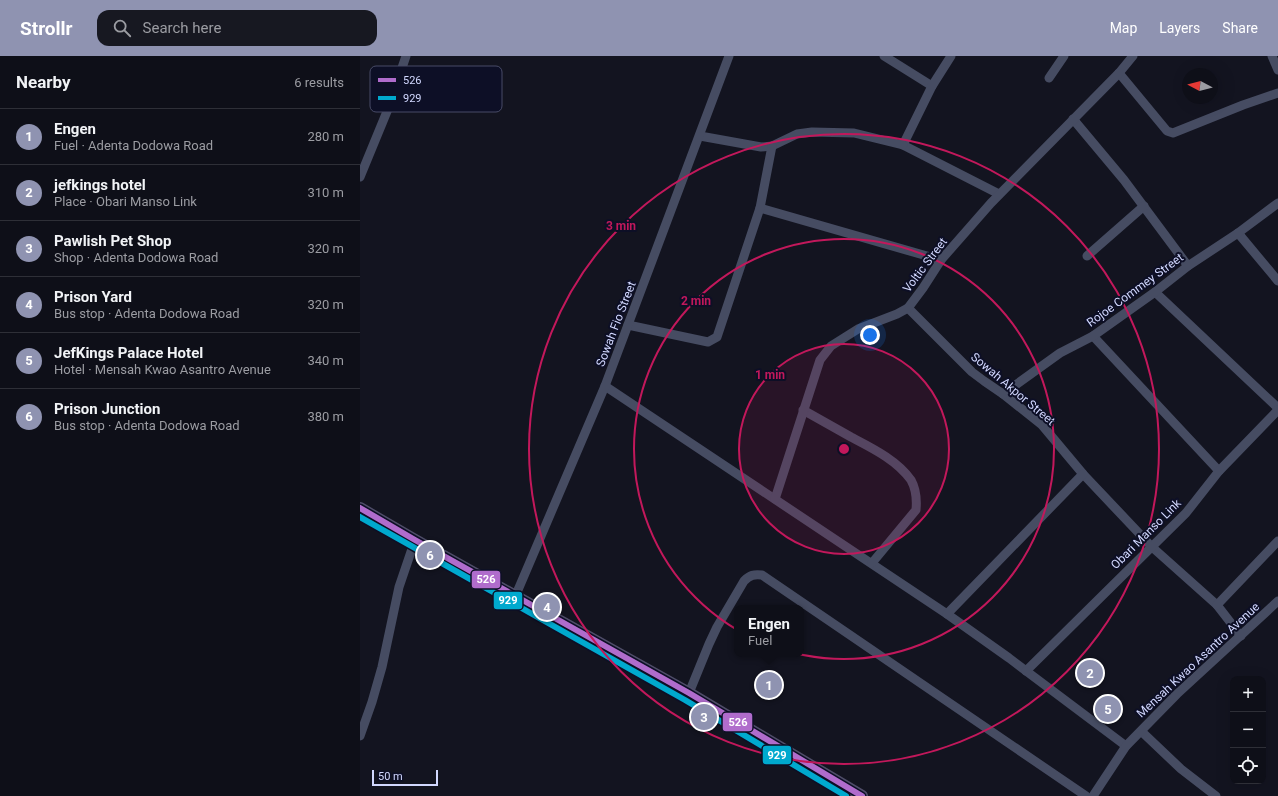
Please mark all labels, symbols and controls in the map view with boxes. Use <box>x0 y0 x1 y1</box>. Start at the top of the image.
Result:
search box <box>97 10 377 46</box>
text: Strollr <box>20 17 73 40</box>
icon: search <box>111 17 133 39</box>
text: Search here <box>143 19 221 37</box>
text: Map <box>1110 20 1137 36</box>
text: Layers <box>1159 20 1200 36</box>
text: Share <box>1222 20 1258 36</box>
legend <box>370 66 502 112</box>
north arrow <box>1182 68 1218 104</box>
text: Nearby <box>16 72 71 92</box>
text: 526 <box>403 74 422 87</box>
text: 6 results <box>294 75 344 90</box>
text: 929 <box>403 92 422 105</box>
text: Engen <box>54 120 96 138</box>
text: 1 <box>25 129 33 144</box>
text: 280 m <box>307 129 344 144</box>
text: Fuel · Adenta Dodowa Road <box>54 138 213 153</box>
text: jefkings hotel <box>54 176 146 194</box>
text: 2 <box>25 185 33 200</box>
text: 310 m <box>307 185 344 200</box>
text: Place · Obari Manso Link <box>54 194 197 209</box>
text: 3 min <box>606 219 636 233</box>
text: Pawlish Pet Shop <box>54 232 171 250</box>
street label: Voltic Street <box>900 235 950 295</box>
text: 3 <box>25 241 33 256</box>
text: 320 m <box>307 241 344 256</box>
text: Shop · Adenta Dodowa Road <box>54 250 218 265</box>
street label: Rojoe Commey Street <box>1084 250 1186 330</box>
street label: Sowah Fio Street <box>593 279 639 369</box>
text: Prison Yard <box>54 288 132 306</box>
text: 2 min <box>681 294 711 308</box>
text: 4 <box>25 297 33 312</box>
text: 320 m <box>307 297 344 312</box>
text: Bus stop · Adenta Dodowa Road <box>54 306 240 321</box>
your location <box>860 325 880 345</box>
text: JefKings Palace Hotel <box>54 344 203 362</box>
street label: Sowah Akpor Street <box>968 350 1058 428</box>
text: 5 <box>25 353 33 368</box>
text: 340 m <box>307 353 344 368</box>
text: Hotel · Mensah Kwao Asantro Avenue <box>54 362 271 377</box>
text: 1 min <box>755 368 785 382</box>
text: Prison Junction <box>54 400 160 418</box>
text: 6 <box>25 409 33 424</box>
text: 380 m <box>307 409 344 424</box>
text: Bus stop · Adenta Dodowa Road <box>54 418 240 433</box>
centre of rings <box>837 442 851 456</box>
street label: Obari Manso Link <box>1108 495 1185 572</box>
pin: 6 <box>417 540 443 570</box>
line badge: 526 <box>471 570 501 589</box>
text: 526 <box>477 573 495 586</box>
line badge: 929 <box>493 591 523 610</box>
pin: 4 <box>534 592 560 622</box>
text: 929 <box>499 594 517 607</box>
street label: Mensah Kwao Asantro Avenue <box>1134 599 1262 721</box>
popup <box>734 605 804 657</box>
text: Engen <box>748 615 790 633</box>
text: Fuel <box>748 633 772 648</box>
pin: 2 <box>1077 658 1103 688</box>
pin: 1 <box>756 670 782 700</box>
map controls <box>1230 676 1266 784</box>
button: + <box>1230 676 1266 712</box>
pin: 5 <box>1095 694 1121 724</box>
pin: 3 <box>691 702 717 732</box>
line badge: 526 <box>722 712 753 732</box>
button: − <box>1230 712 1266 748</box>
text: 526 <box>729 716 747 729</box>
line badge: 929 <box>762 745 792 765</box>
button: locate <box>1230 748 1266 784</box>
text: 929 <box>768 749 786 762</box>
scale bar <box>372 768 438 787</box>
text: 50 m <box>378 770 403 783</box>

